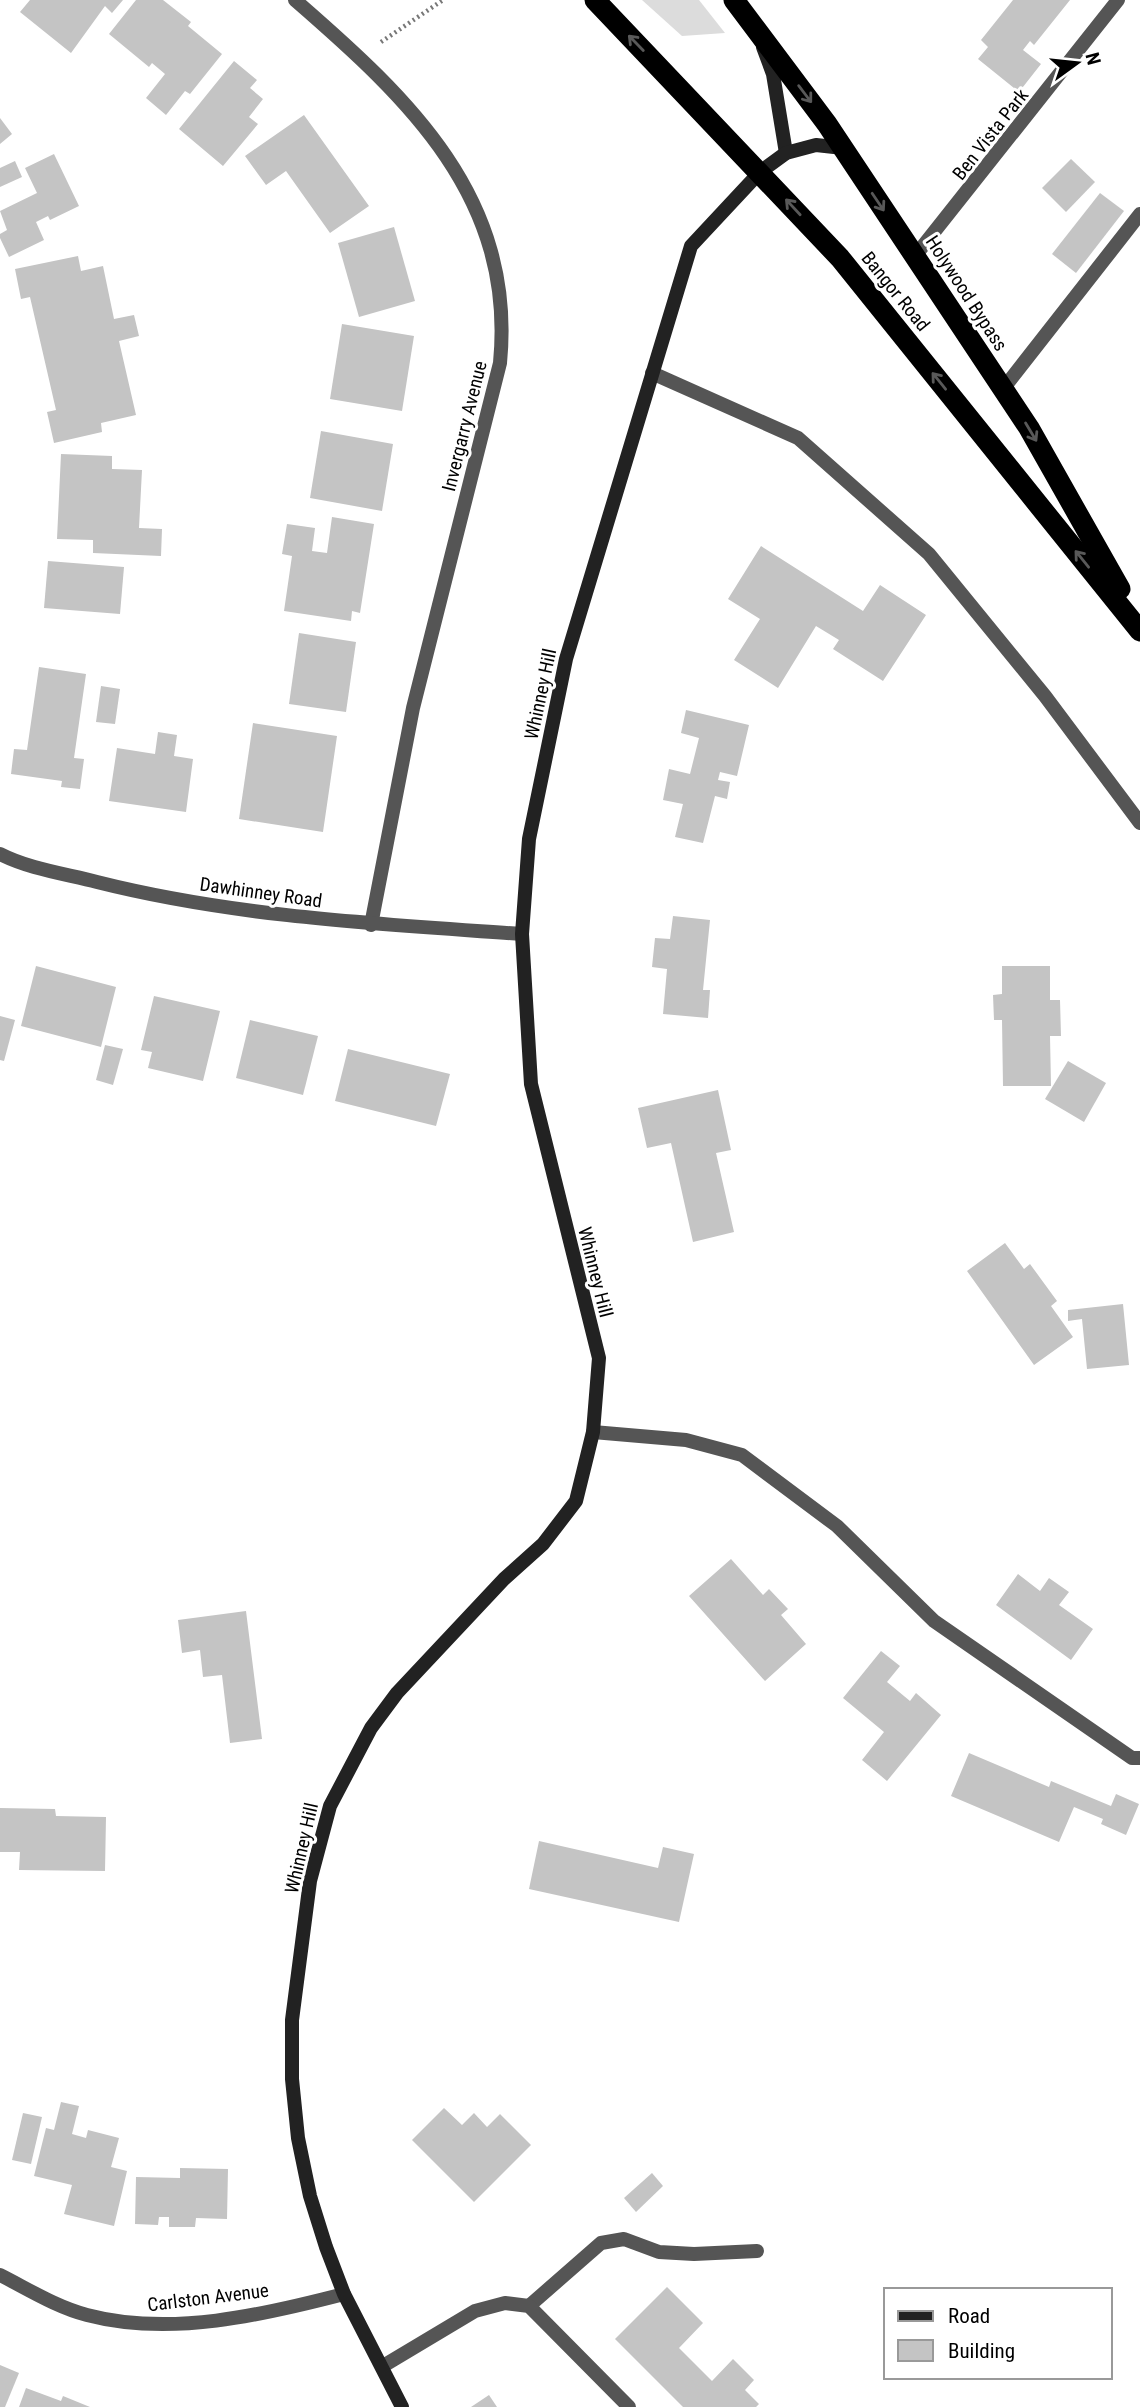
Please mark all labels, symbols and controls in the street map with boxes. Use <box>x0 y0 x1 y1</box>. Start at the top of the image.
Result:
north arrow <box>1042 28 1112 98</box>
one-way arrow <box>627 35 644 52</box>
text: N <box>1080 50 1106 67</box>
one-way arrow <box>797 84 812 103</box>
street label: Ben Vista Park <box>948 84 1033 185</box>
one-way arrow <box>872 191 886 211</box>
one-way arrow <box>785 198 801 216</box>
street label: Holywood Bypass <box>921 231 1012 355</box>
street label: Bangor Road <box>857 247 935 336</box>
street label: Invergarry Avenue <box>437 358 492 494</box>
one-way arrow <box>932 373 947 391</box>
one-way arrow <box>1024 422 1038 442</box>
one-way arrow <box>1074 550 1090 568</box>
street label: Whinney Hill <box>520 647 561 742</box>
street label: Dawhinney Road <box>198 873 324 912</box>
street label: Whinney Hill <box>573 1225 618 1320</box>
street label: Whinney Hill <box>280 1801 323 1896</box>
street label: Carlston Avenue <box>146 2279 270 2316</box>
legend <box>884 2288 1112 2379</box>
text: Road <box>948 2304 990 2328</box>
text: Building <box>948 2339 1015 2363</box>

